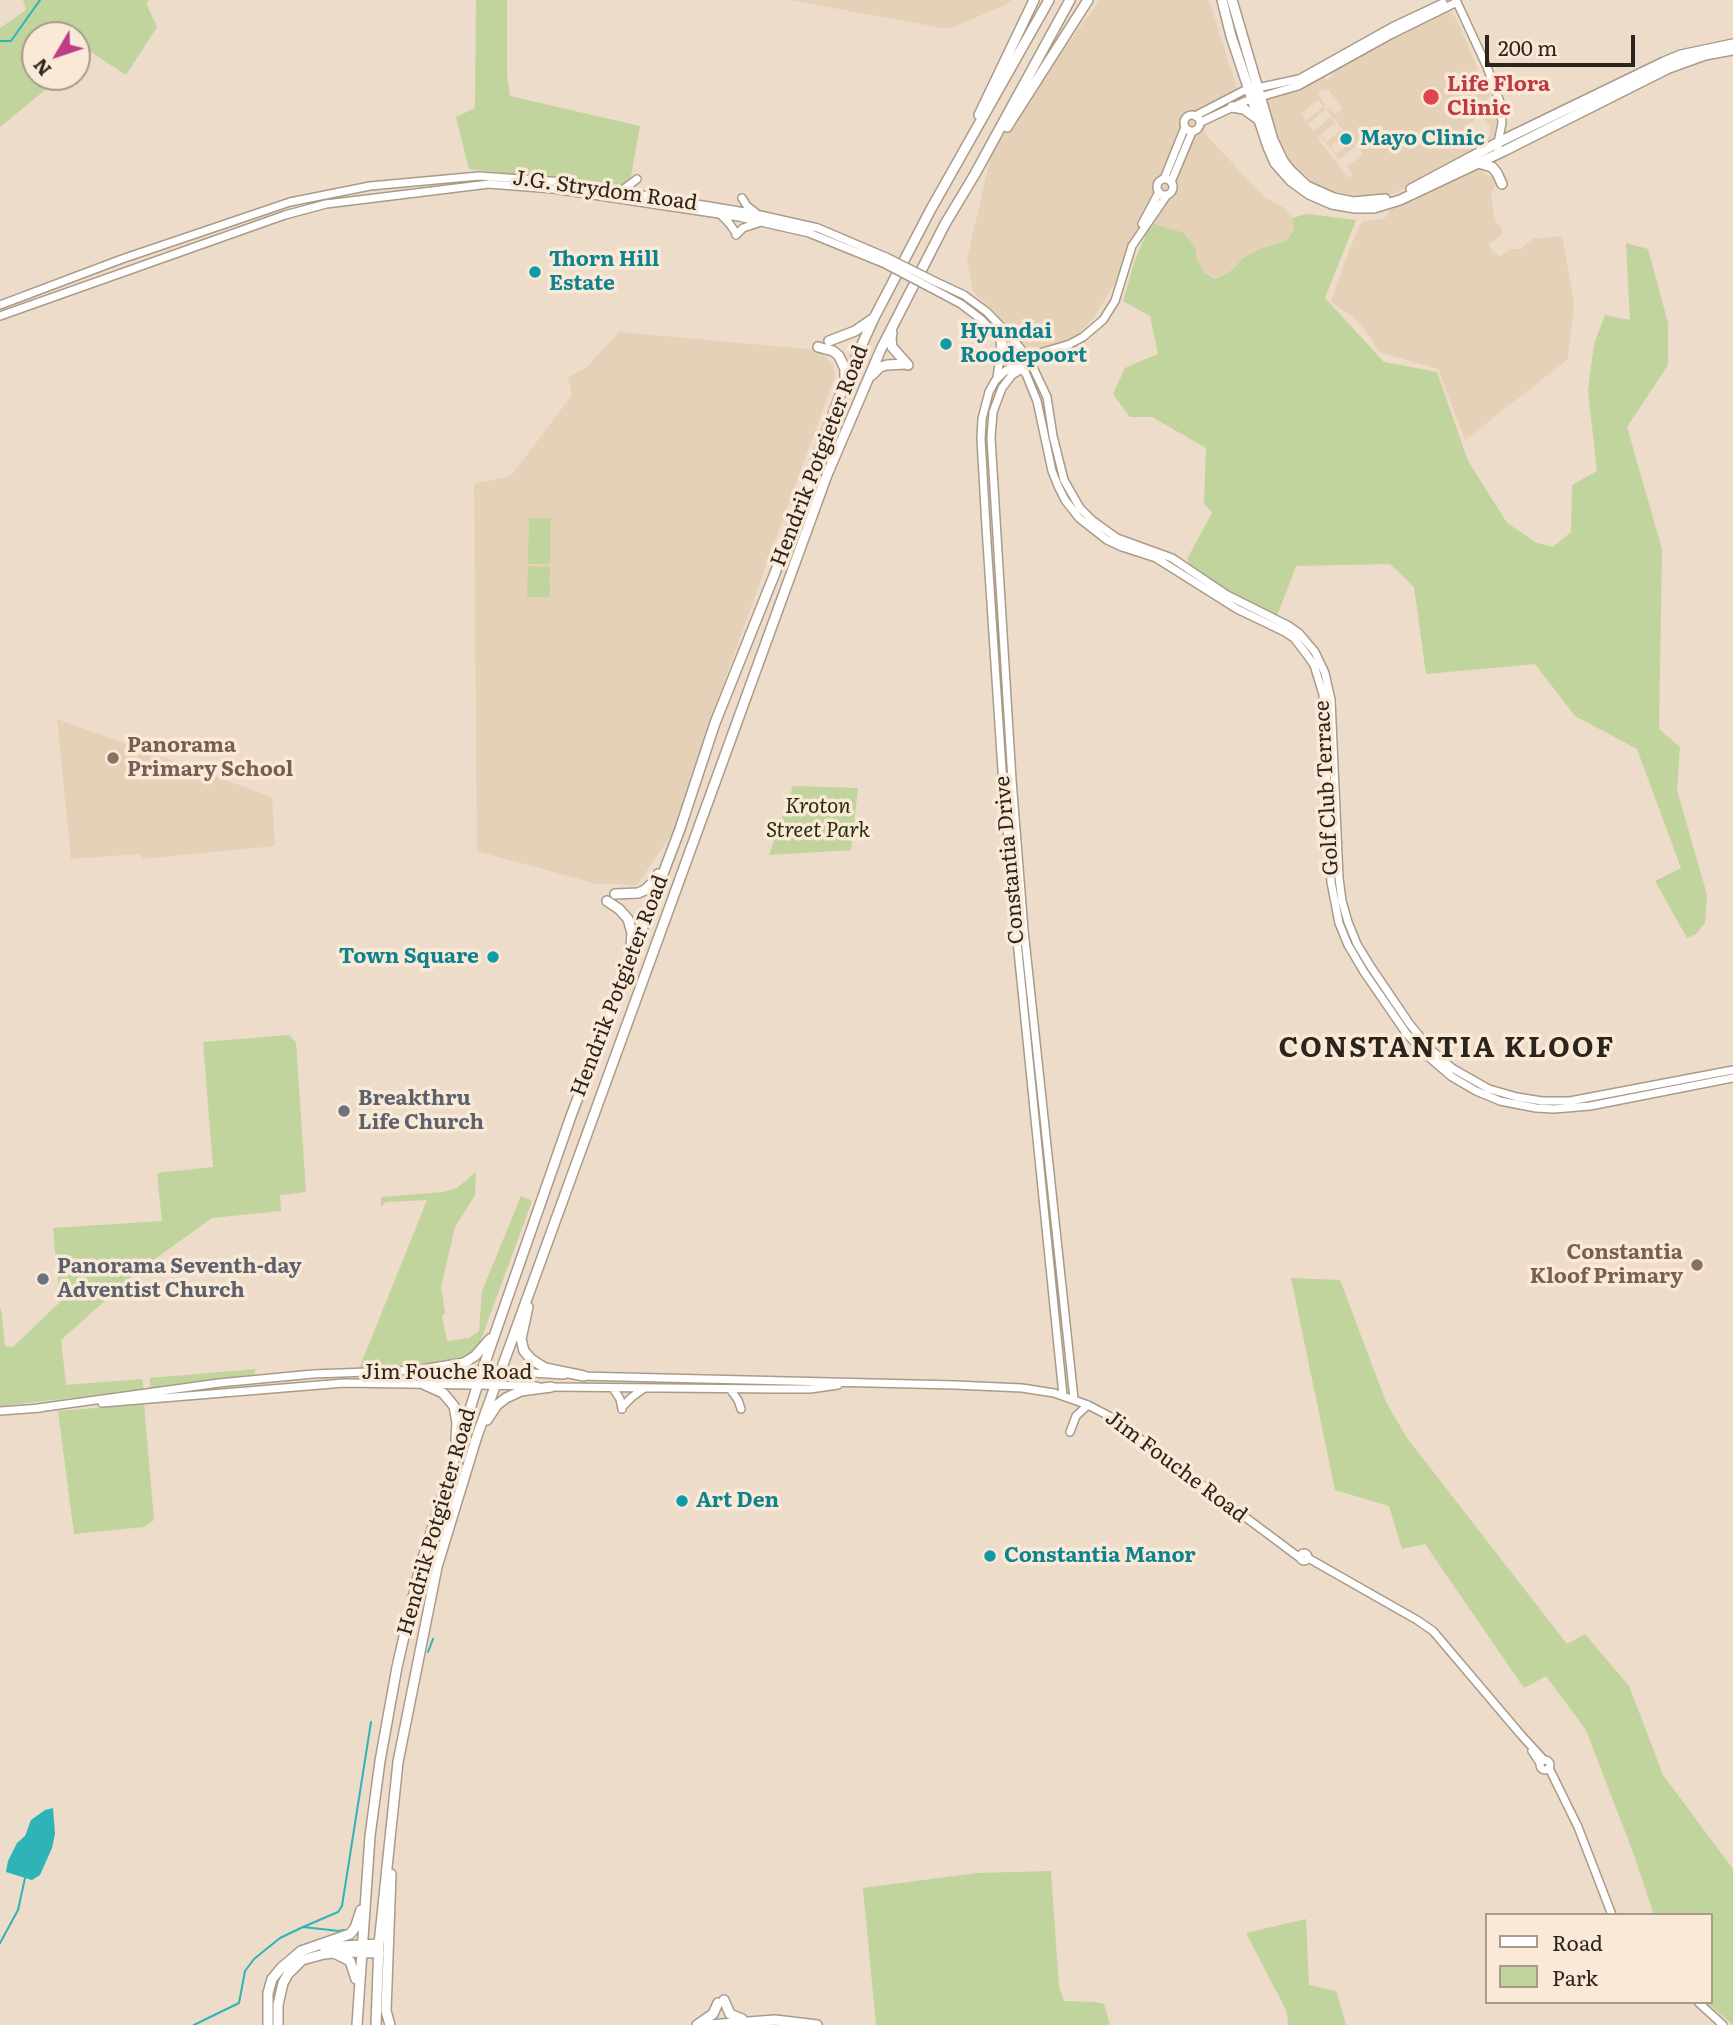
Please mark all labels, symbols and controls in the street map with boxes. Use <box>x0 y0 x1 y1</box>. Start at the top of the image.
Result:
north arrow <box>21 21 91 91</box>
scale bar <box>1488 21 1638 65</box>
text: 200 m <box>1498 31 1558 62</box>
text: N <box>25 53 57 83</box>
place label: Life Flora Clinic <box>1447 72 1550 122</box>
marker: Life Flora Clinic <box>1421 87 1441 107</box>
place label: Mayo Clinic <box>1360 126 1485 152</box>
marker: Mayo Clinic <box>1338 131 1354 147</box>
street label: J.G. Strydom Road <box>511 166 699 216</box>
place label: Thorn Hill Estate <box>549 247 659 297</box>
marker: Thorn Hill Estate <box>527 264 543 280</box>
place label: Hyundai Roodepoort <box>960 319 1087 369</box>
marker: Hyundai Roodepoort <box>938 336 954 352</box>
street label: Hendrik Potgieter Road <box>766 342 874 570</box>
street label: Golf Club Terrace <box>1310 700 1344 876</box>
place label: Panorama Primary School <box>127 733 293 783</box>
marker: Panorama Primary School <box>105 750 121 766</box>
street label: Constantia Drive <box>990 775 1030 945</box>
park label: Kroton Street Park <box>766 794 870 844</box>
street label: Hendrik Potgieter Road <box>566 872 674 1100</box>
place label: Town Square <box>339 944 479 970</box>
marker: Town Square <box>485 949 501 965</box>
district label: CONSTANTIA KLOOF <box>1281 1032 1613 1066</box>
place label: Breakthru Life Church <box>358 1086 484 1136</box>
marker: Breakthru Life Church <box>336 1103 352 1119</box>
place label: Constantia Kloof Primary <box>1530 1240 1683 1290</box>
place label: Panorama Seventh-day Adventist Church <box>57 1254 301 1304</box>
marker: Constantia Kloof Primary <box>1689 1257 1705 1273</box>
marker: Panorama Seventh-day Adventist Church <box>35 1271 51 1287</box>
street label: Jim Fouche Road <box>362 1360 532 1386</box>
street label: Hendrik Potgieter Road <box>392 1406 482 1638</box>
street label: Jim Fouche Road <box>1100 1406 1252 1528</box>
place label: Art Den <box>696 1488 779 1514</box>
marker: Art Den <box>674 1493 690 1509</box>
place label: Constantia Manor <box>1004 1543 1196 1569</box>
marker: Constantia Manor <box>982 1548 998 1564</box>
legend <box>1484 1913 1712 2004</box>
text: Road <box>1552 1926 1603 1957</box>
text: Park <box>1552 1961 1598 1992</box>

